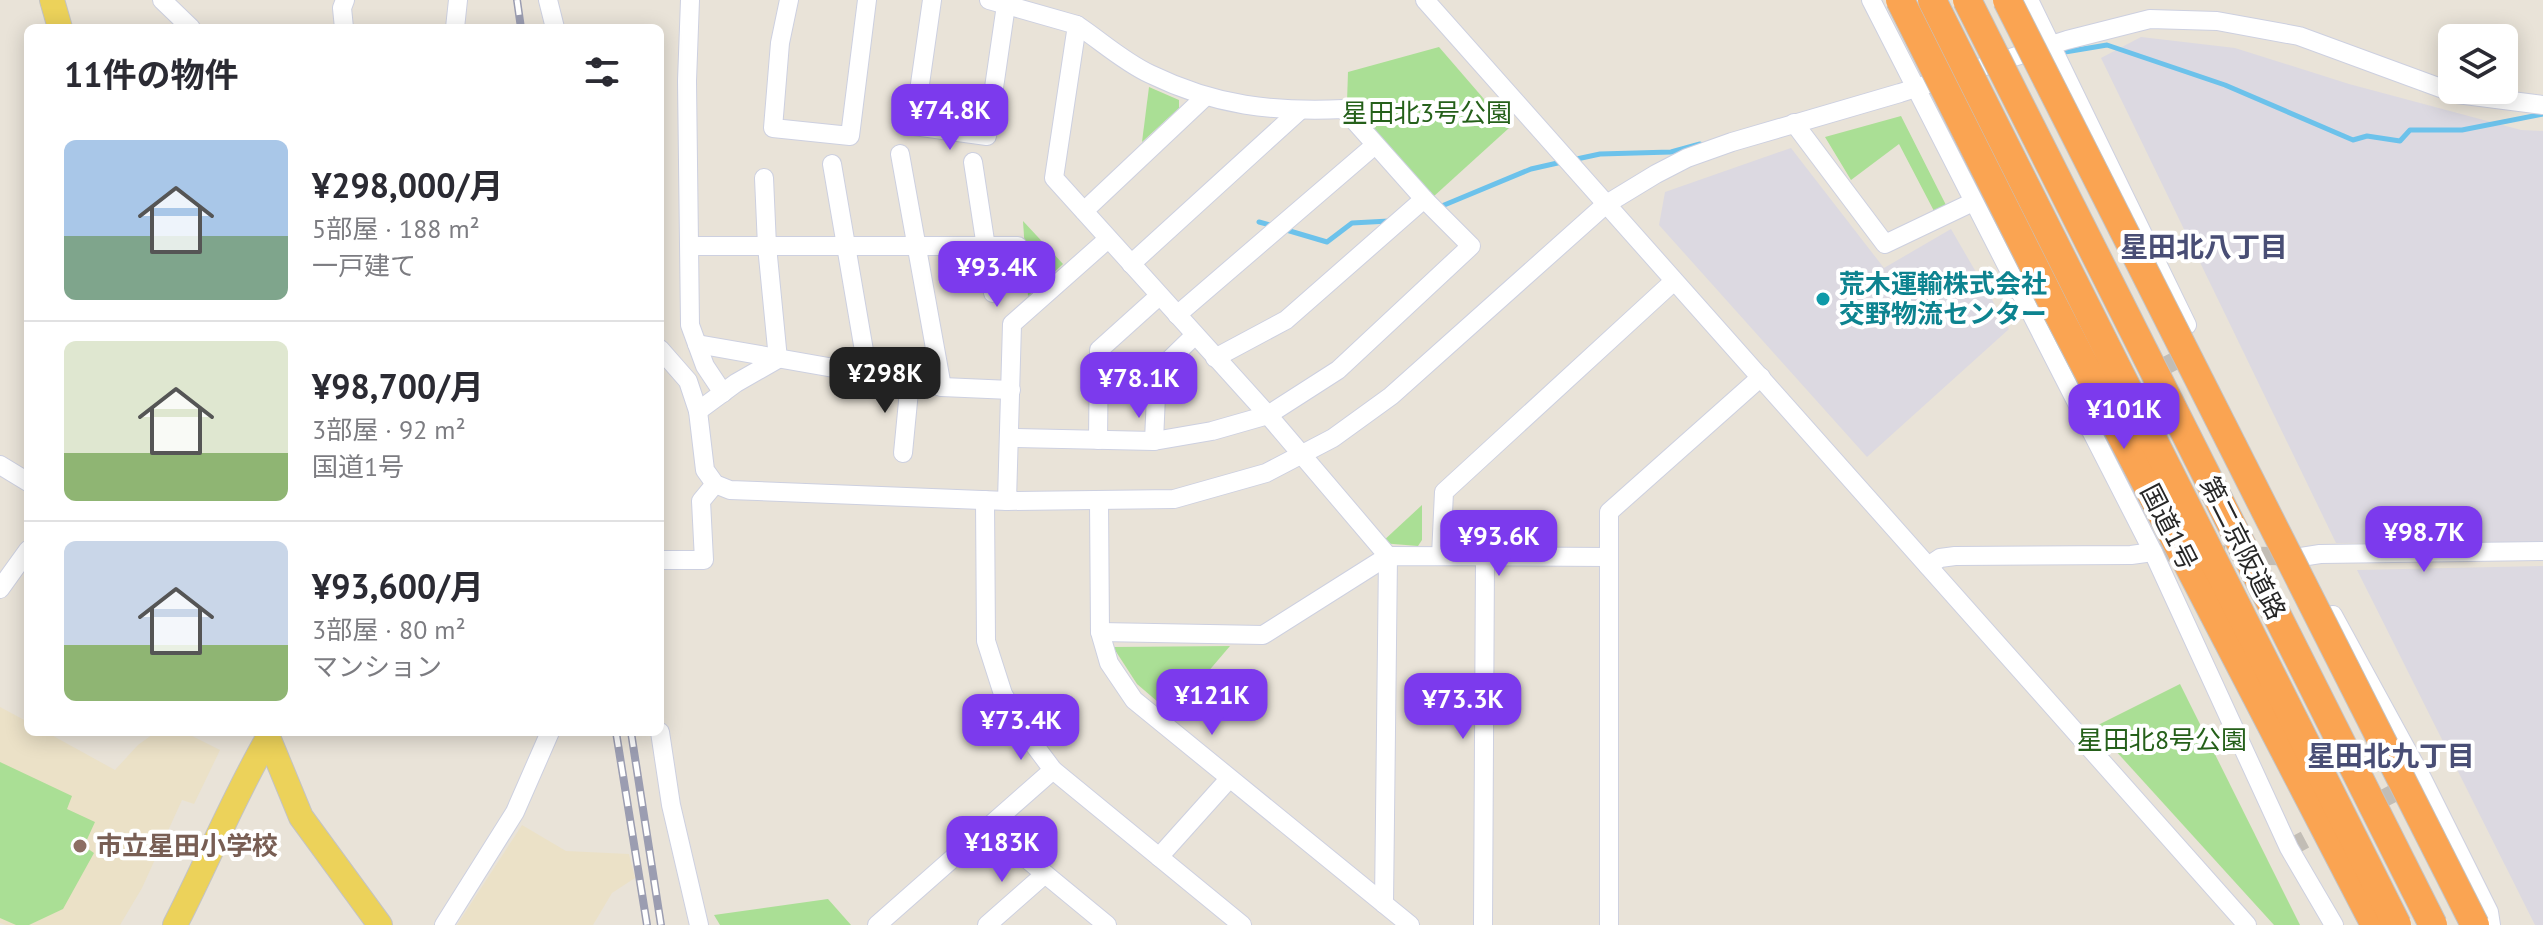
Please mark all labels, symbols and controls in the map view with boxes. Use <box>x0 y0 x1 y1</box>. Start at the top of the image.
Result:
map controls <box>2438 24 2518 104</box>
button: layers <box>2438 24 2518 104</box>
icon: filters <box>580 50 624 94</box>
text: 11件の物件 <box>64 52 239 96</box>
pin: ¥74.8K <box>885 84 1015 152</box>
text: ¥74.8K <box>909 93 991 126</box>
park label: 星田北3号公園 <box>1342 96 1512 129</box>
text: ¥298,000/月 <box>312 163 503 207</box>
icon: home <box>128 172 224 268</box>
text: 5部屋 · 188 m² <box>312 212 480 245</box>
district label: 星田北八丁目 <box>2120 228 2288 265</box>
pin: ¥93.4K <box>932 241 1062 309</box>
text: 一戸建て <box>312 249 416 282</box>
text: ¥93.4K <box>956 250 1038 283</box>
place label: 荒木運輸株式会社 交野物流センター <box>1839 267 2047 330</box>
marker: 荒木運輸株式会社 交野物流センター <box>1814 290 1832 308</box>
pin: ¥298K <box>829 347 941 415</box>
pin: ¥78.1K <box>1074 352 1204 420</box>
text: ¥298K <box>847 356 923 389</box>
text: ¥78.1K <box>1098 361 1180 394</box>
text: ¥98,700/月 <box>312 364 484 408</box>
icon: home <box>128 373 224 469</box>
pin: ¥101K <box>2068 383 2180 451</box>
text: ¥101K <box>2086 392 2162 425</box>
text: 3部屋 · 92 m² <box>312 413 466 446</box>
text: 国道1号 <box>312 450 404 483</box>
street label: 第二京阪道路 <box>2193 471 2294 625</box>
street label: 国道1号 <box>2134 478 2205 575</box>
pin: ¥98.7K <box>2359 506 2489 574</box>
pin: ¥93.6K <box>1434 510 1564 578</box>
text: ¥98.7K <box>2383 515 2465 548</box>
text: ¥93.6K <box>1458 519 1540 552</box>
text: ¥93,600/月 <box>312 564 484 608</box>
icon: home <box>128 573 224 669</box>
text: 3部屋 · 80 m² <box>312 613 466 646</box>
text: マンション <box>312 650 442 683</box>
pin: ¥121K <box>1156 669 1268 737</box>
pin: ¥73.3K <box>1398 673 1528 741</box>
text: ¥121K <box>1174 678 1250 711</box>
text: ¥73.3K <box>1422 682 1504 715</box>
pin: ¥73.4K <box>956 694 1086 762</box>
text: ¥73.4K <box>980 703 1062 736</box>
park label: 星田北8号公園 <box>2077 723 2247 756</box>
district label: 星田北九丁目 <box>2307 737 2475 774</box>
pin: ¥183K <box>946 816 1058 884</box>
text: ¥183K <box>964 825 1040 858</box>
place label: 市立星田小学校 <box>96 829 278 862</box>
marker: 市立星田小学校 <box>71 837 89 855</box>

